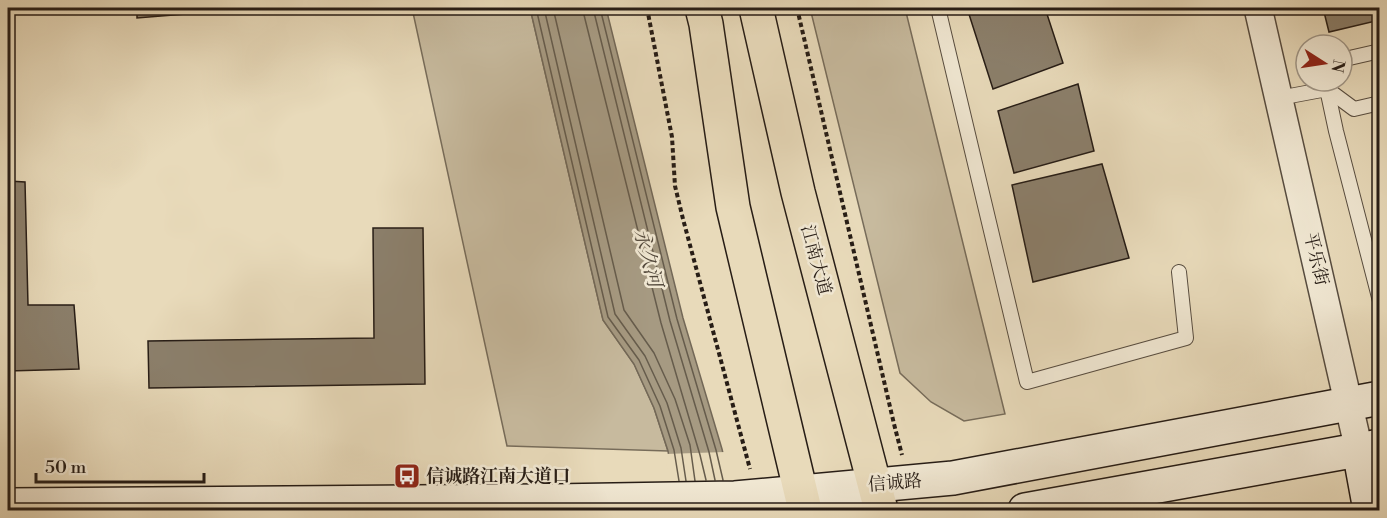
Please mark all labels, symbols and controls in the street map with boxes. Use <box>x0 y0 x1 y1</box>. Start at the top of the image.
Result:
north arrow <box>1294 33 1354 93</box>
text: N <box>1327 58 1349 75</box>
street label: 江南大道 <box>796 222 836 298</box>
water label: 永久河 <box>627 226 668 293</box>
street label: 平乐街 <box>1299 230 1333 288</box>
scale bar <box>36 446 204 484</box>
text: 50 m <box>45 456 87 479</box>
bus stop icon: 信诚路江南大道口 <box>392 461 422 491</box>
place label: 信诚路江南大道口 <box>426 465 570 488</box>
street label: 信诚路 <box>867 469 923 497</box>

